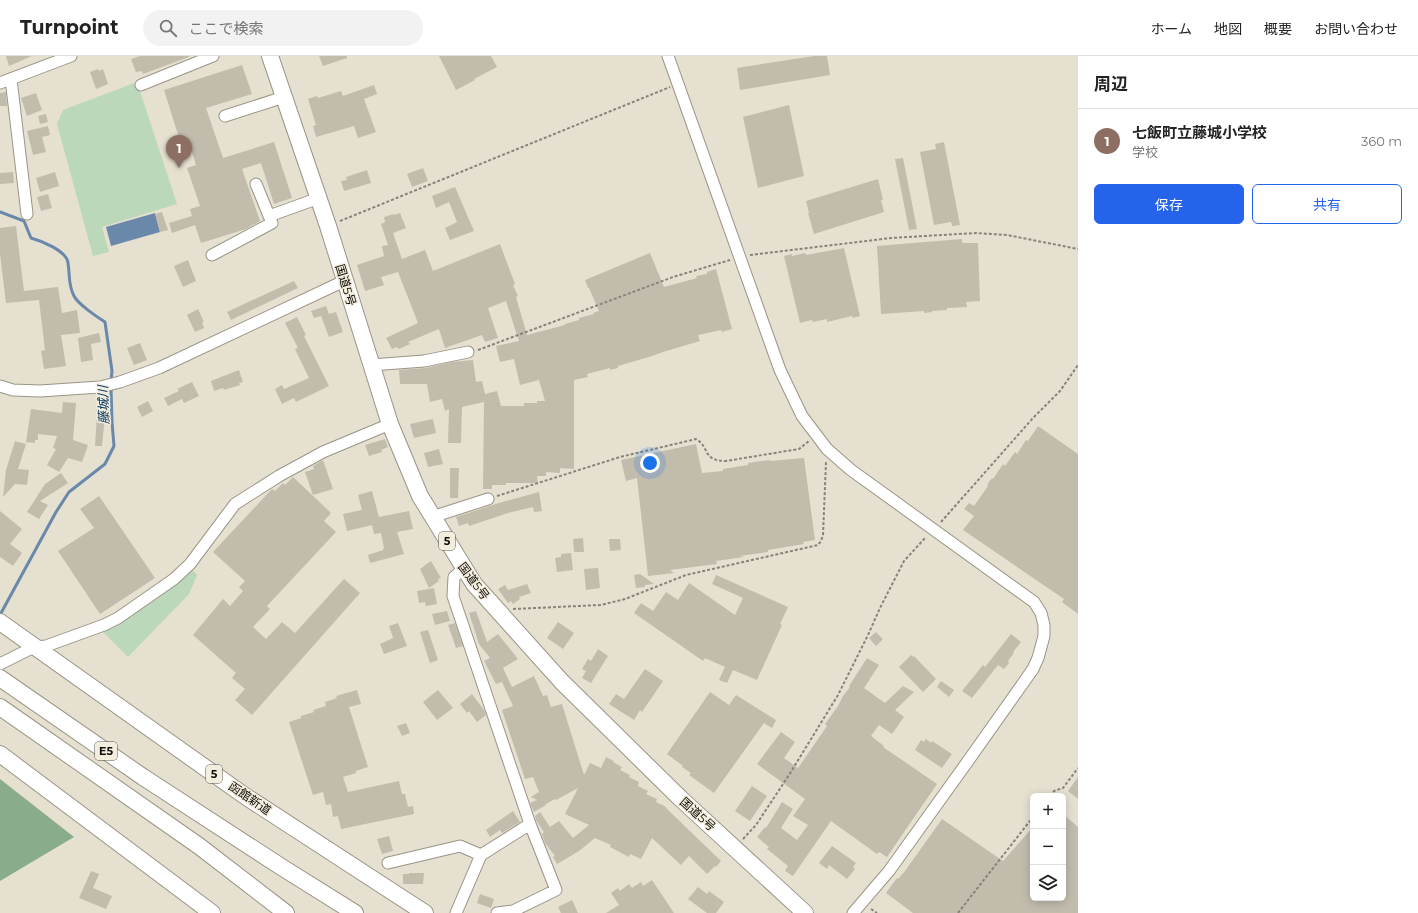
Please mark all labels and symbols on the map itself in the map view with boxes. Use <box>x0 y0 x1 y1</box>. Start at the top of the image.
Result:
pin: 1 <box>166 135 192 168</box>
street label: 国道5号 <box>333 262 359 308</box>
water label: 藤城川 <box>94 383 112 425</box>
your location <box>640 453 660 473</box>
road number: 5 <box>439 532 455 550</box>
street label: 国道5号 <box>455 559 493 603</box>
road number: E5 <box>95 742 117 760</box>
road number: 5 <box>206 765 222 783</box>
street label: 函館新道 <box>226 778 274 818</box>
street label: 国道5号 <box>677 794 719 834</box>

